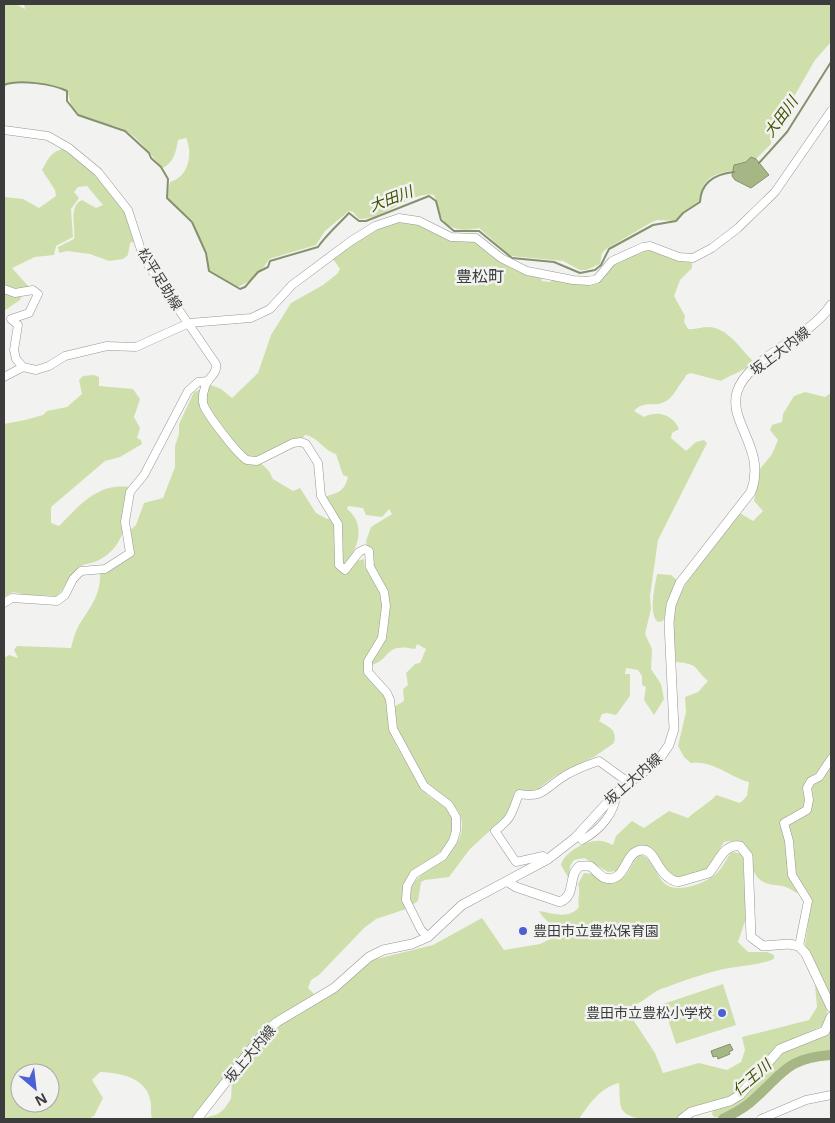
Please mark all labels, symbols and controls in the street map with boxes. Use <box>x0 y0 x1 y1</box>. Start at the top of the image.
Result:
water label: 大田川 <box>759 91 803 140</box>
water label: 大田川 <box>366 180 417 215</box>
street label: 松平足助線 <box>134 244 187 313</box>
district label: 豊松町 <box>456 265 504 287</box>
street label: 坂上大内線 <box>746 322 813 379</box>
street label: 坂上大内線 <box>600 748 665 809</box>
place label: 豊田市立豊松保育園 <box>533 921 659 940</box>
marker: 豊田市立豊松保育園 <box>517 925 529 937</box>
place label: 豊田市立豊松小学校 <box>586 1003 712 1022</box>
marker: 豊田市立豊松小学校 <box>716 1007 728 1019</box>
street label: 坂上大内線 <box>220 1021 279 1087</box>
water label: 仁王川 <box>728 1054 776 1100</box>
north arrow <box>10 1063 60 1113</box>
text: N <box>32 1089 51 1111</box>

